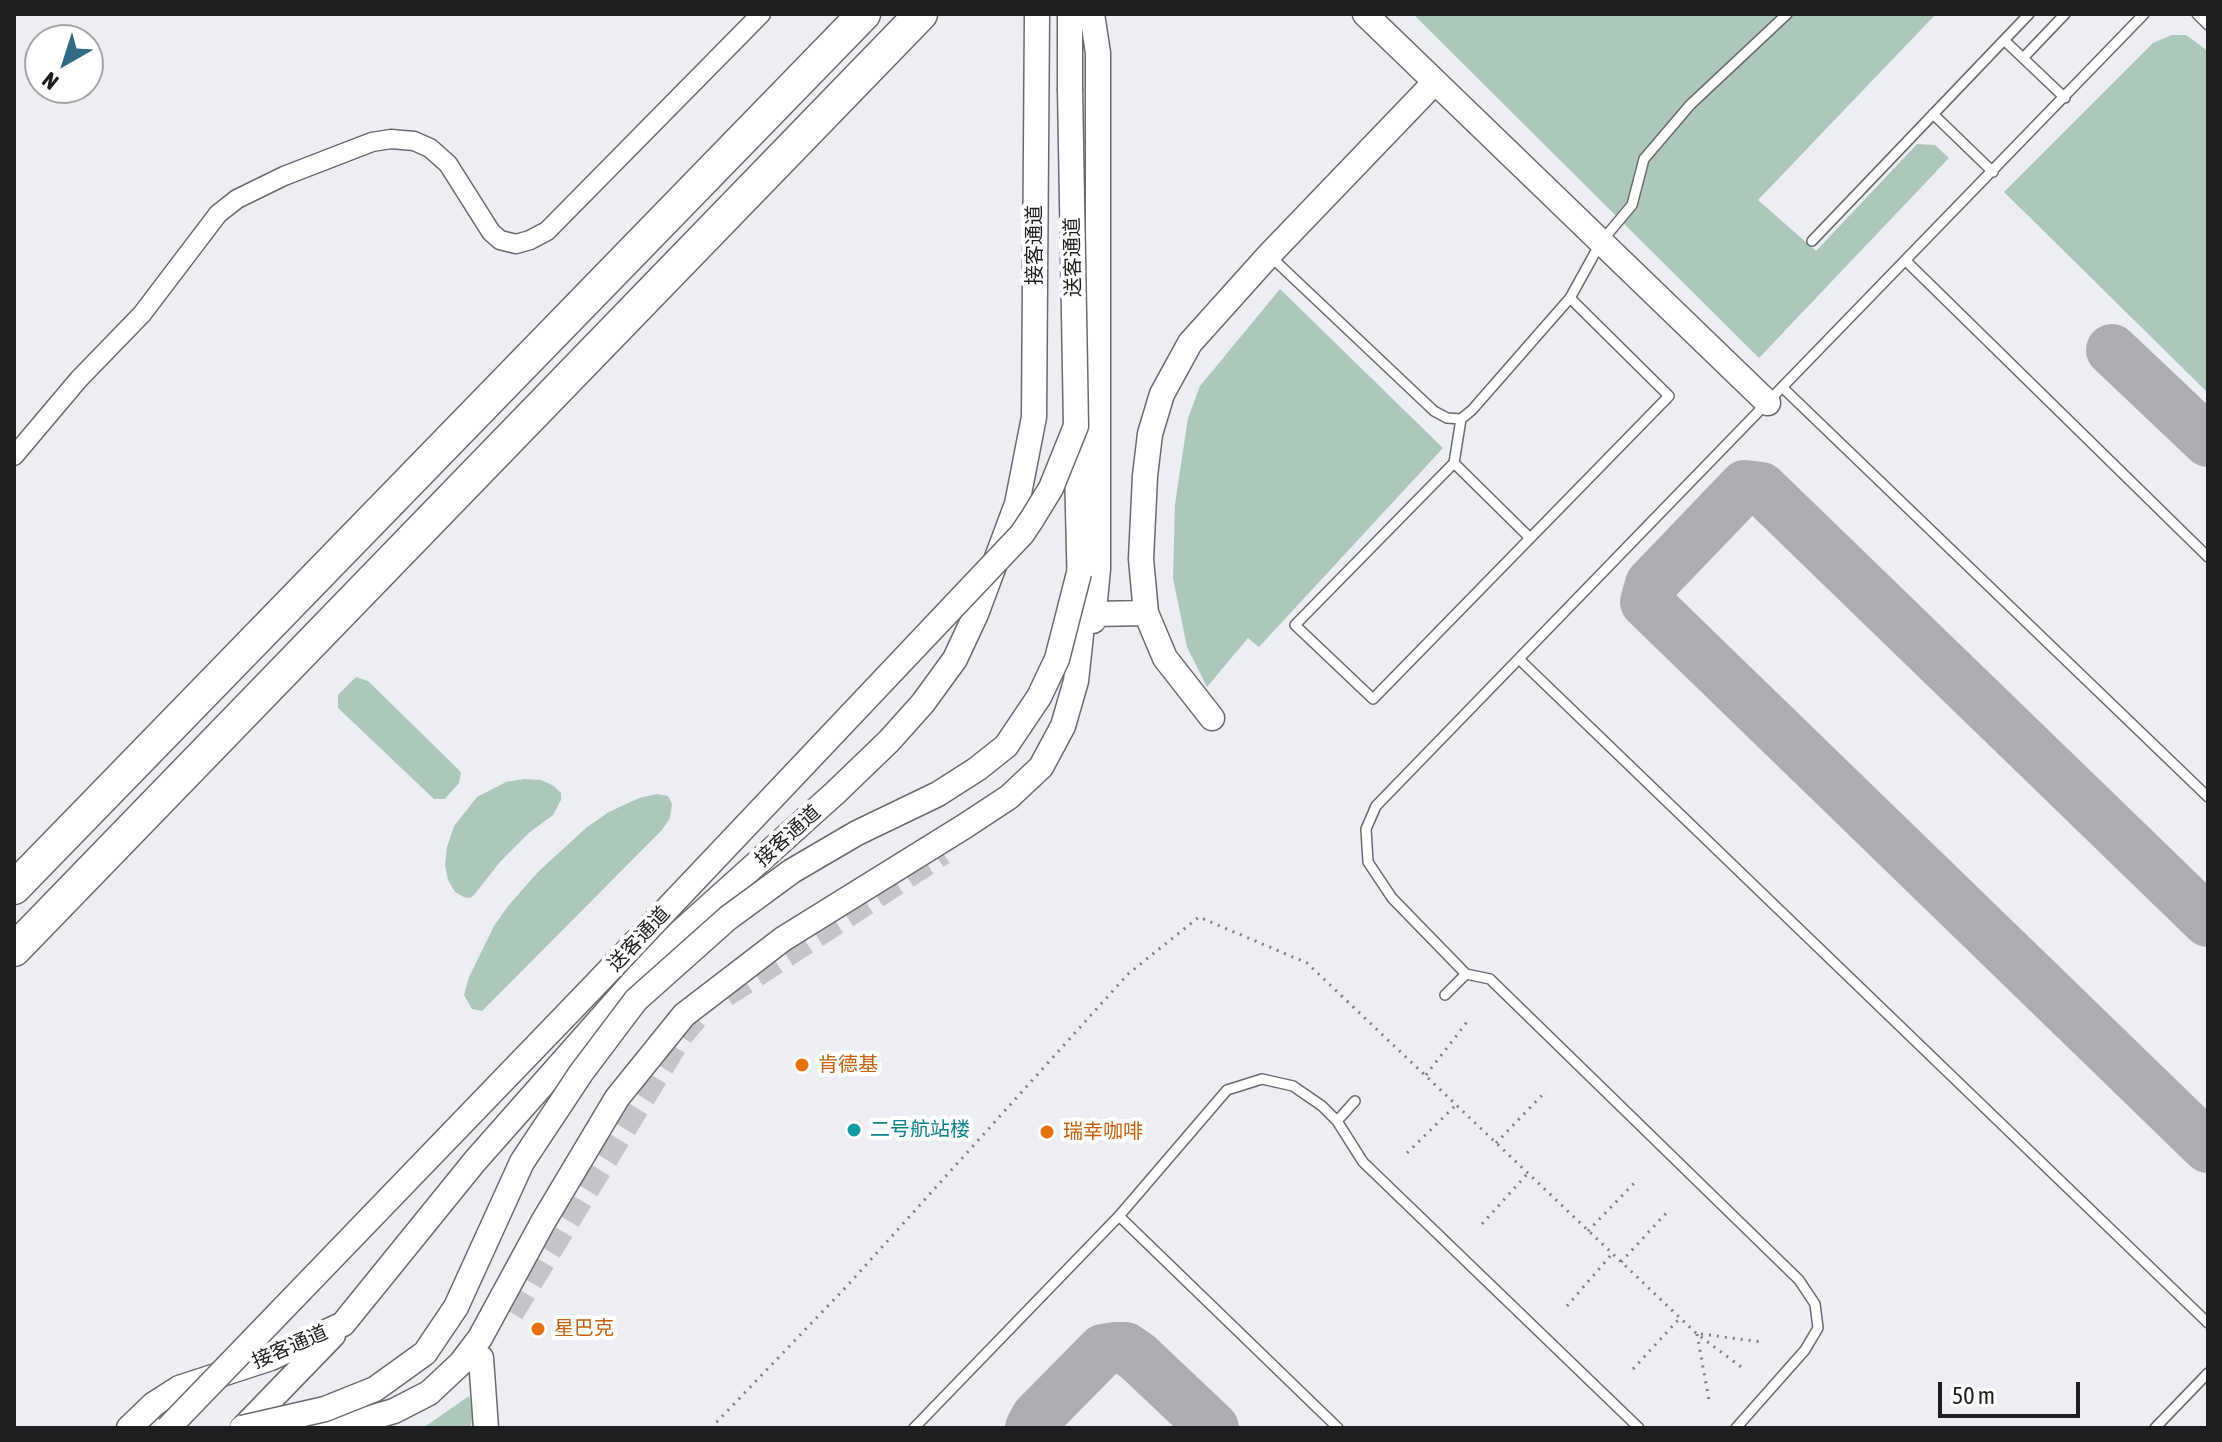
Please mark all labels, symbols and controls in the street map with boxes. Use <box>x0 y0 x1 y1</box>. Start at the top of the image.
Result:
north arrow <box>24 24 104 104</box>
text: N <box>37 67 63 95</box>
street label: 接客通道 <box>1023 205 1047 285</box>
street label: 送客通道 <box>1060 217 1086 297</box>
street label: 接客通道 <box>750 800 826 872</box>
street label: 送客通道 <box>603 902 675 976</box>
place label: 肯德基 <box>818 1053 878 1077</box>
marker: 肯德基 <box>793 1056 811 1074</box>
place label: 二号航站楼 <box>870 1118 970 1142</box>
place label: 瑞幸咖啡 <box>1063 1120 1143 1144</box>
marker: 二号航站楼 <box>845 1121 863 1139</box>
marker: 瑞幸咖啡 <box>1038 1123 1056 1141</box>
place label: 星巴克 <box>554 1317 614 1341</box>
street label: 接客通道 <box>248 1320 332 1374</box>
marker: 星巴克 <box>529 1320 547 1338</box>
scale bar <box>1942 1366 2084 1416</box>
text: 50 m <box>1952 1382 1995 1409</box>

